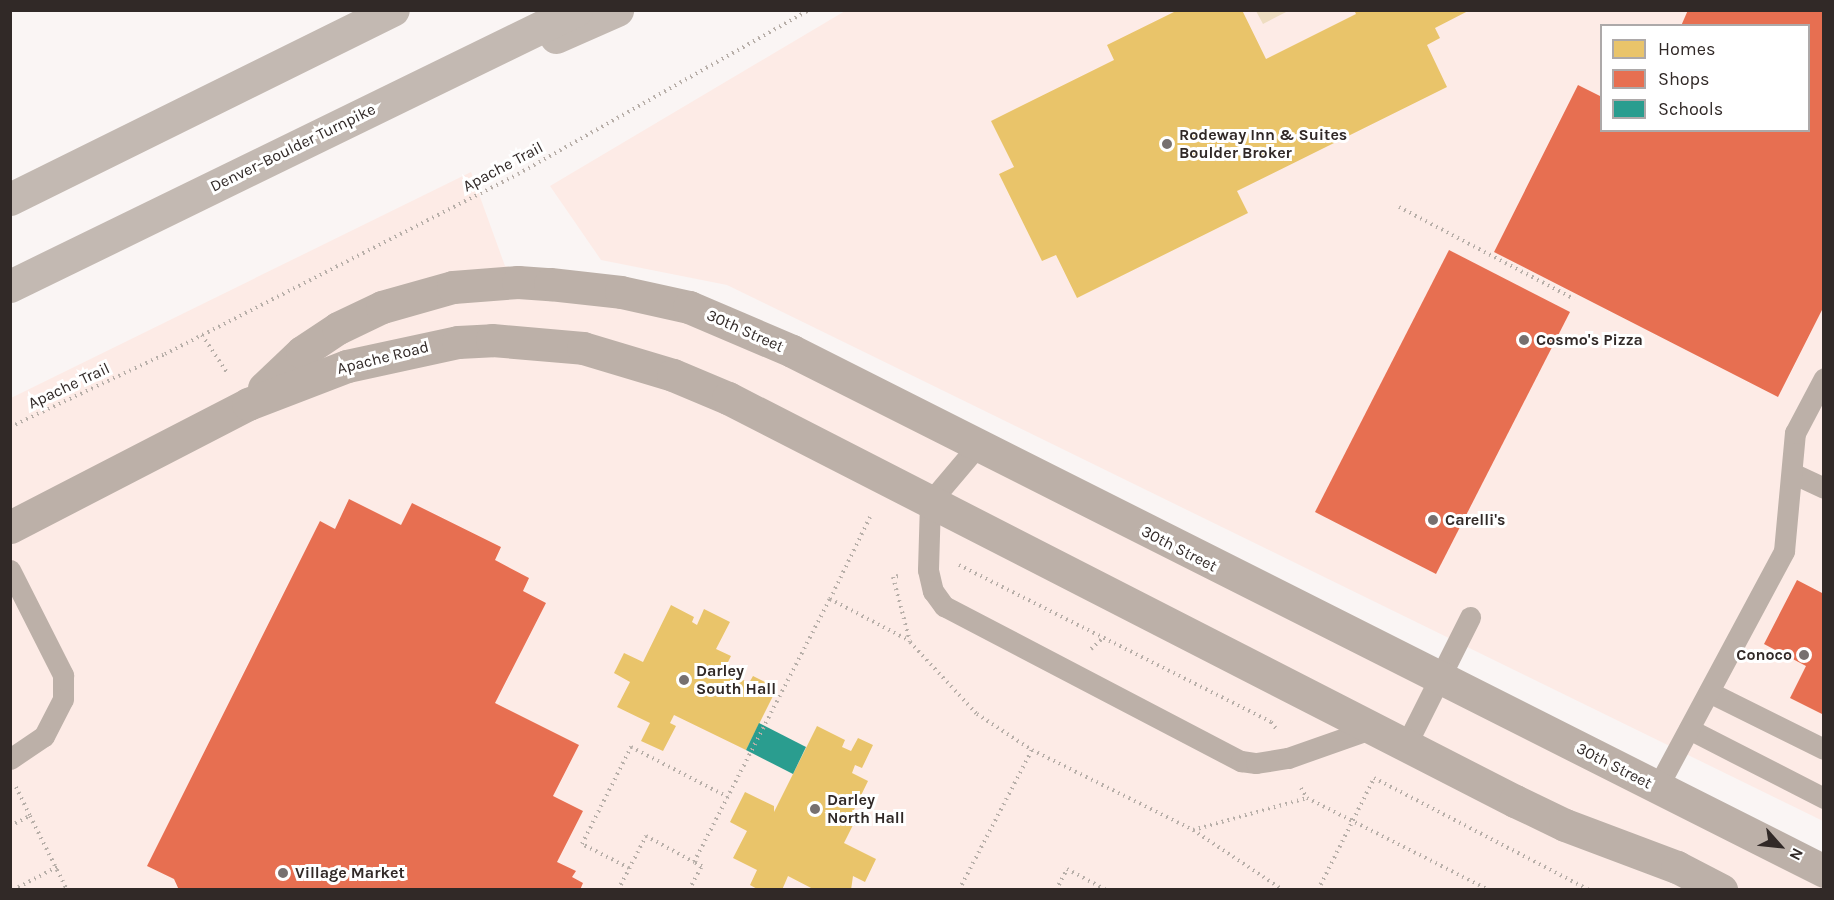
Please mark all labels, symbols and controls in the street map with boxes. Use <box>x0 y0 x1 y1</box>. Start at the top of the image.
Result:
legend <box>1600 24 1810 132</box>
text: Homes <box>1658 38 1715 60</box>
text: Shops <box>1658 68 1710 90</box>
text: Schools <box>1658 98 1723 120</box>
street label: Denver–Boulder Turnpike <box>207 100 379 196</box>
place label: Rodeway Inn & Suites Boulder Broker <box>1179 125 1347 163</box>
marker: Rodeway Inn & Suites Boulder Broker <box>1160 137 1174 151</box>
street label: Apache Trail <box>460 138 546 196</box>
street label: 30th Street <box>703 305 787 357</box>
place label: Cosmo's Pizza <box>1536 330 1643 350</box>
marker: Cosmo's Pizza <box>1517 333 1531 347</box>
street label: Apache Road <box>335 337 431 379</box>
street label: Apache Trail <box>25 359 113 413</box>
place label: Carelli's <box>1445 510 1506 530</box>
marker: Carelli's <box>1426 513 1440 527</box>
street label: 30th Street <box>1138 522 1220 576</box>
place label: Conoco <box>1736 645 1792 665</box>
marker: Conoco <box>1797 648 1811 662</box>
place label: Darley South Hall <box>696 661 776 699</box>
marker: Darley South Hall <box>677 673 691 687</box>
street label: 30th Street <box>1573 739 1655 793</box>
place label: Darley North Hall <box>827 790 905 828</box>
marker: Darley North Hall <box>808 802 822 816</box>
north arrow <box>1750 816 1810 876</box>
text: N <box>1785 845 1808 864</box>
place label: Village Market <box>295 863 405 883</box>
marker: Village Market <box>276 866 290 880</box>

